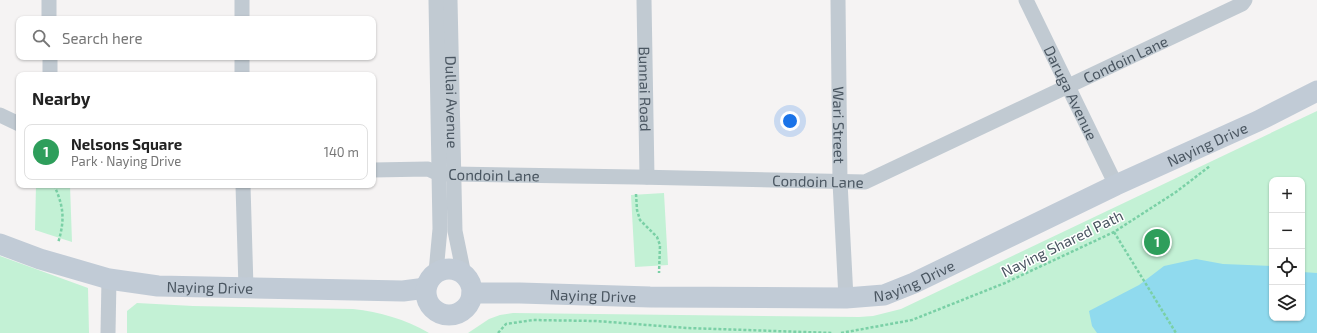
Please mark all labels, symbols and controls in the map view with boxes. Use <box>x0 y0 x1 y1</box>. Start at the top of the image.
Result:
search box <box>16 16 376 60</box>
icon: search <box>30 27 52 49</box>
text: Search here <box>62 29 143 47</box>
street label: Condoin Lane <box>1080 31 1170 87</box>
street label: Daruga Avenue <box>1041 43 1102 143</box>
street label: Bunnai Road <box>636 46 655 132</box>
street label: Dullai Avenue <box>442 55 462 149</box>
street label: Wari Street <box>830 86 849 164</box>
text: Nearby <box>32 88 90 108</box>
your location <box>780 111 800 131</box>
street label: Naying Drive <box>1164 118 1250 170</box>
text: Nelsons Square <box>71 135 182 153</box>
text: 1 <box>43 144 49 160</box>
text: 140 m <box>324 144 359 160</box>
text: Park · Naying Drive <box>71 153 181 169</box>
street label: Condoin Lane <box>448 165 540 184</box>
street label: Condoin Lane <box>772 171 864 191</box>
map controls <box>1269 177 1305 321</box>
button: + <box>1269 177 1305 213</box>
street label: Naying Shared Path <box>998 206 1126 280</box>
button: − <box>1269 213 1305 249</box>
pin: 1 <box>1144 227 1170 257</box>
button: locate <box>1269 249 1305 285</box>
street label: Naying Drive <box>873 256 957 305</box>
street label: Naying Drive <box>166 277 253 297</box>
street label: Naying Drive <box>549 285 637 306</box>
button: layers <box>1269 285 1305 321</box>

